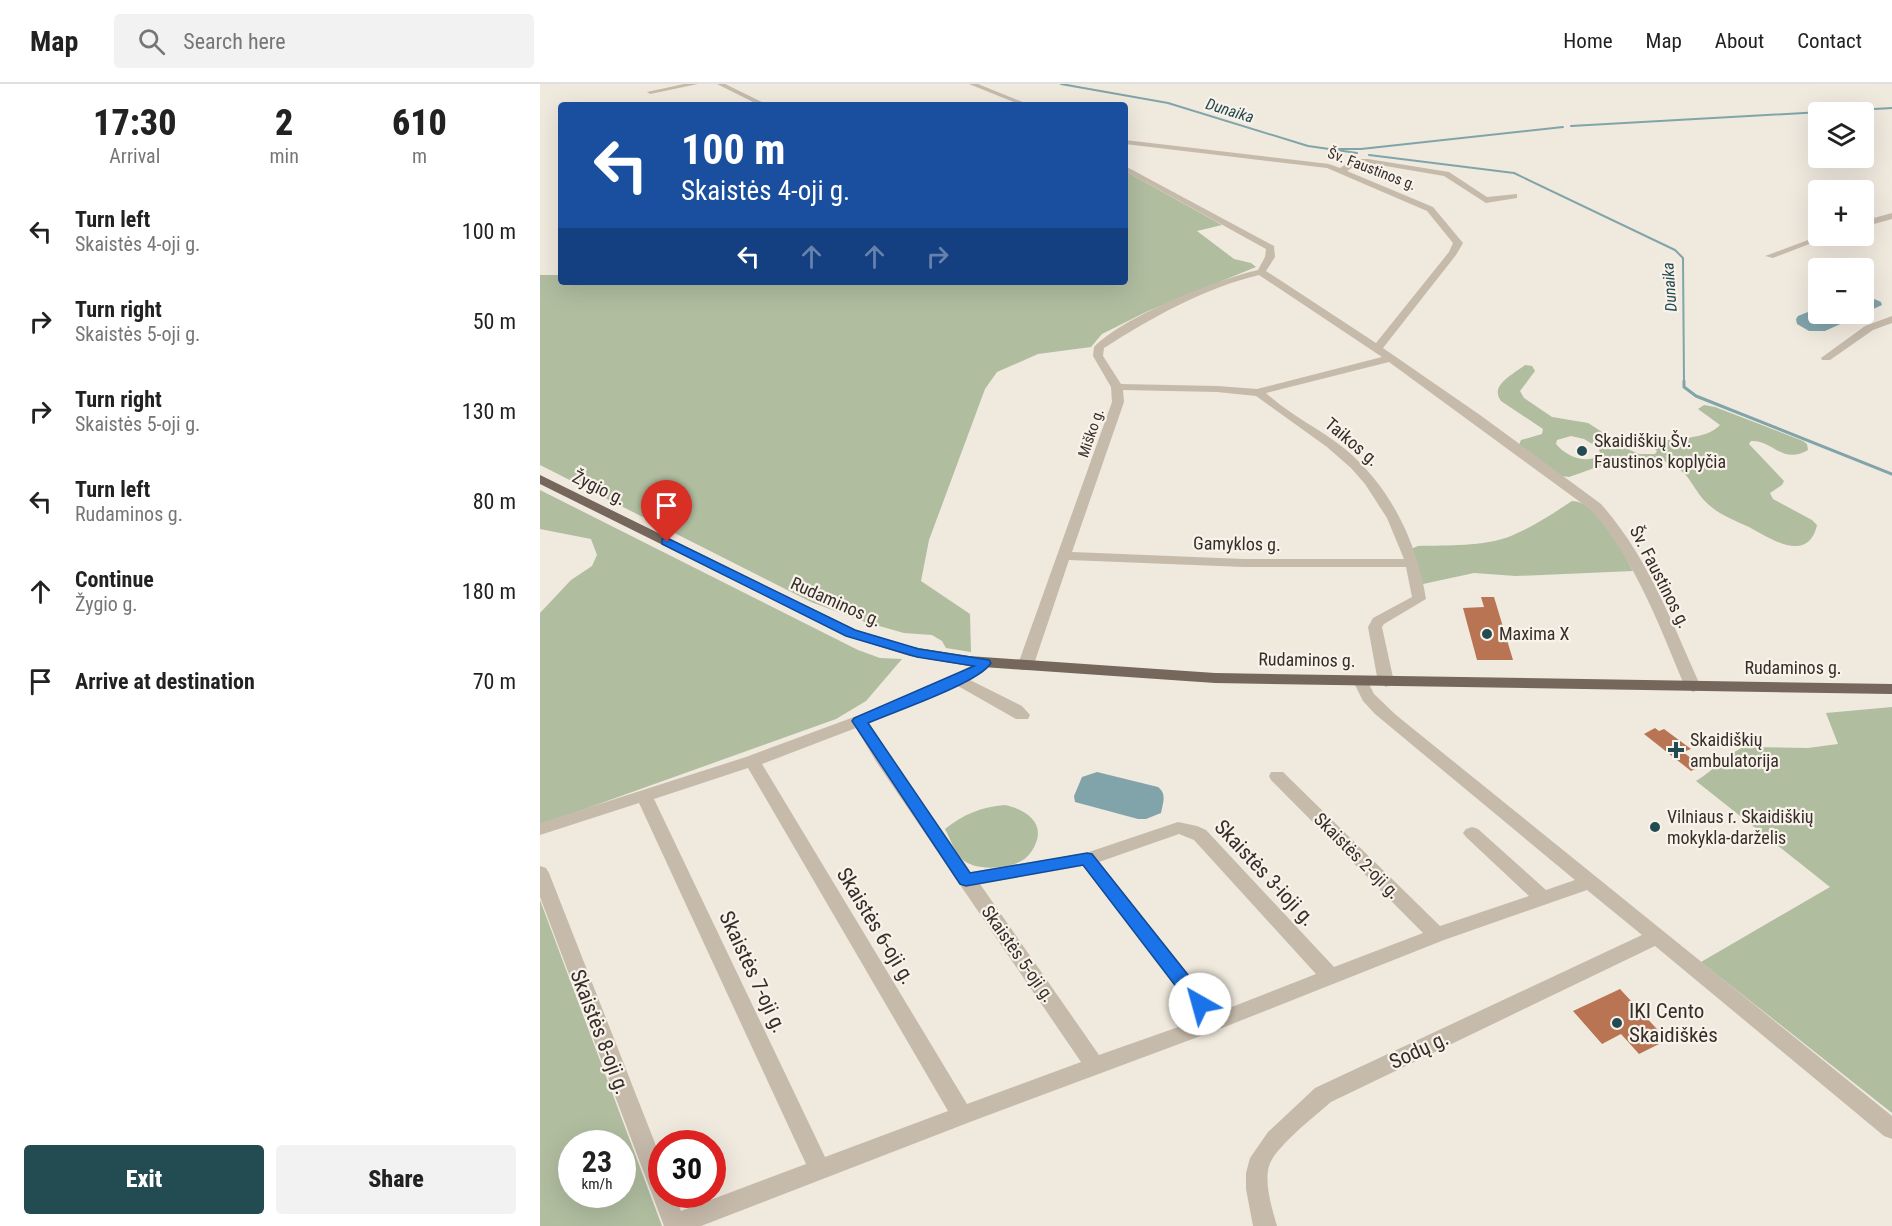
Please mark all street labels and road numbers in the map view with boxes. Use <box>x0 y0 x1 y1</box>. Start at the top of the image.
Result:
street label: Šv. Faustinos g. <box>1325 144 1419 194</box>
street label: Miško g. <box>1074 406 1108 460</box>
street label: Taikos g. <box>1321 413 1384 470</box>
street label: Žygio g. <box>569 466 629 509</box>
street label: Šv. Faustinos g. <box>1626 522 1695 631</box>
street label: Gamyklos g. <box>1193 532 1281 555</box>
street label: Rudaminos g. <box>788 572 885 631</box>
street label: Rudaminos g. <box>1258 648 1356 671</box>
street label: Rudaminos g. <box>1744 657 1842 678</box>
street label: Skaistės 2-oji g. <box>1310 808 1405 903</box>
street label: Skaistės 3-ioji g. <box>1210 815 1320 931</box>
street label: Skaistės 6-oji g. <box>832 863 920 989</box>
street label: Skaistės 5-oji g. <box>977 901 1059 1006</box>
street label: Skaistės 7-oji g. <box>714 907 792 1037</box>
street label: Skaistės 8-oji g. <box>565 966 635 1098</box>
street label: Sodų g. <box>1386 1026 1452 1074</box>

